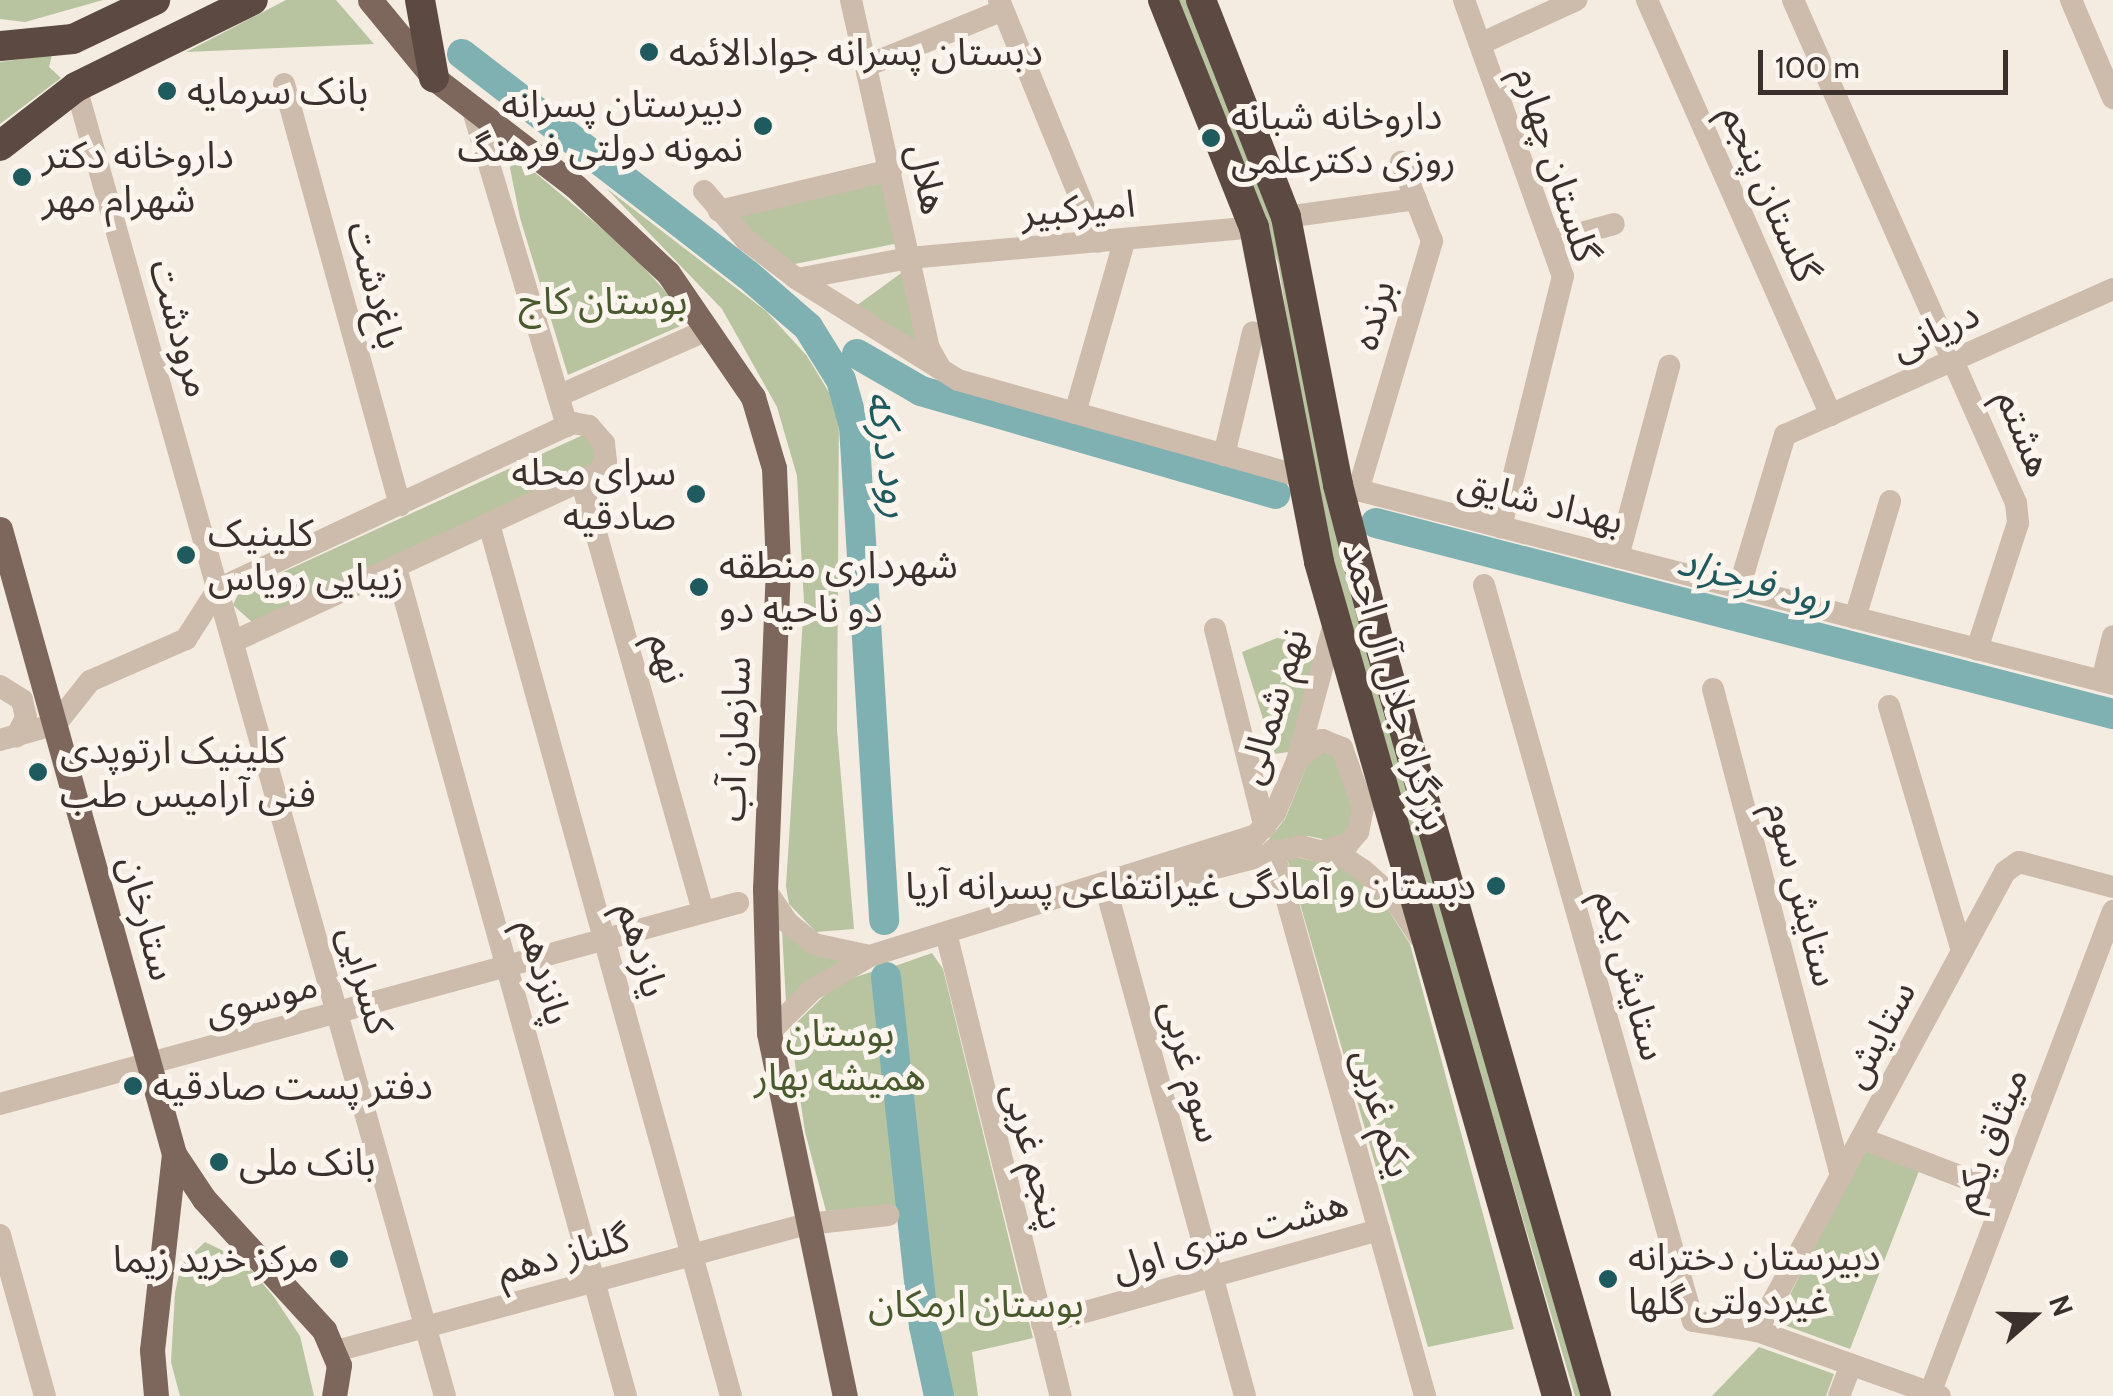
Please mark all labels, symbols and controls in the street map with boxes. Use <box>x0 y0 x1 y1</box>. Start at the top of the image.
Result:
place label: دبستان پسرانه جوادالائمه <box>669 29 1043 75</box>
scale bar <box>1763 30 2013 92</box>
marker: دبستان پسرانه جوادالائمه <box>638 41 660 63</box>
text: 100 m <box>1775 49 1860 86</box>
street label: گلستان چهارم <box>1504 61 1610 267</box>
place label: بانک سرمایه <box>187 68 368 114</box>
marker: بانک سرمایه <box>156 80 178 102</box>
place label: دبيرستان پسرانه نمونه دولتی فرهنگ <box>458 81 743 170</box>
place label: داروخانه شبانه روزی دکترعلمی <box>1231 93 1456 182</box>
street label: گلستان پنجم <box>1712 97 1830 289</box>
marker: دبيرستان پسرانه نمونه دولتی فرهنگ <box>752 115 774 137</box>
marker: داروخانه شبانه روزی دکترعلمی <box>1200 127 1222 149</box>
place label: داروخانه دکتر شهرام مهر <box>42 132 234 222</box>
street label: هلال <box>898 140 958 218</box>
marker: داروخانه دکتر شهرام مهر <box>11 166 33 188</box>
street label: امیرکبیر <box>1019 180 1137 236</box>
street label: باغ‌دشت <box>337 216 415 354</box>
street label: مرودشت <box>140 254 222 402</box>
street label: برنده <box>1341 275 1405 355</box>
park label: بوستان کاج <box>519 278 687 324</box>
street label: دریانی <box>1884 291 1986 369</box>
street label: هشتم <box>1987 383 2063 483</box>
water label: رود درکه <box>857 387 923 521</box>
place label: سرای محله صادقیه <box>512 449 676 538</box>
street label: بهداد شایق <box>1454 459 1628 543</box>
marker: سرای محله صادقیه <box>685 483 707 505</box>
place label: کلینیک زیبایی رویاس <box>208 510 403 600</box>
street label: بزرگراه جلال آل احمد <box>1333 536 1459 836</box>
water label: رود فرحزاد <box>1672 536 1838 624</box>
marker: کلینیک زیبایی رویاس <box>173 542 199 568</box>
place label: شهرداری منطقه دو ناحیه دو <box>719 542 958 632</box>
marker: شهرداری منطقه دو ناحیه دو <box>688 576 710 598</box>
street label: نهم شمالی <box>1227 623 1317 789</box>
street label: نهم <box>639 627 697 689</box>
street label: سازمان آب <box>708 655 760 823</box>
place label: کلینیک ارتوپدی فنی آرامیس طب <box>60 727 316 816</box>
marker: کلینیک ارتوپدی فنی آرامیس طب <box>25 759 51 785</box>
street label: ستایش سوم <box>1756 797 1850 991</box>
street label: ستارخان <box>110 851 186 985</box>
place label: دبستان و آمادگی غیرانتفاعی پسرانه آریا <box>905 863 1476 909</box>
marker: دبستان و آمادگی غیرانتفاعی پسرانه آریا <box>1485 875 1507 897</box>
street label: ستایش یکم <box>1585 885 1677 1065</box>
street label: یازدهم <box>608 897 678 1003</box>
street label: پانزدهم <box>508 914 582 1030</box>
street label: کسرایی <box>329 921 403 1039</box>
street label: موسوی <box>200 961 322 1035</box>
street label: ستایش <box>1831 973 1925 1095</box>
street label: سوم غربی <box>1151 995 1233 1147</box>
park label: بوستان همیشه بهار <box>754 1010 926 1100</box>
street label: یکم غربی <box>1343 1043 1423 1183</box>
street label: میثاق یکم <box>1941 1061 2037 1217</box>
place label: دفتر پست صادقیه <box>153 1063 433 1109</box>
marker: دفتر پست صادقیه <box>122 1075 144 1097</box>
street label: پنجم غربی <box>994 1078 1076 1234</box>
place label: بانک ملی <box>239 1139 375 1185</box>
marker: بانک ملی <box>208 1151 230 1173</box>
street label: هشت‌ متری اول <box>1107 1180 1353 1290</box>
street label: گلناز دهم <box>492 1215 634 1293</box>
place label: دبیرستان دخترانه غیردولتی گلها <box>1628 1234 1881 1324</box>
place label: مرکز خرید زیما <box>113 1236 319 1282</box>
marker: مرکز خرید زیما <box>328 1248 350 1270</box>
north arrow <box>1983 1266 2083 1366</box>
marker: دبیرستان دخترانه غیردولتی گلها <box>1597 1268 1619 1290</box>
park label: بوستان ارمکان <box>868 1281 1084 1327</box>
text: N <box>2042 1291 2081 1321</box>

